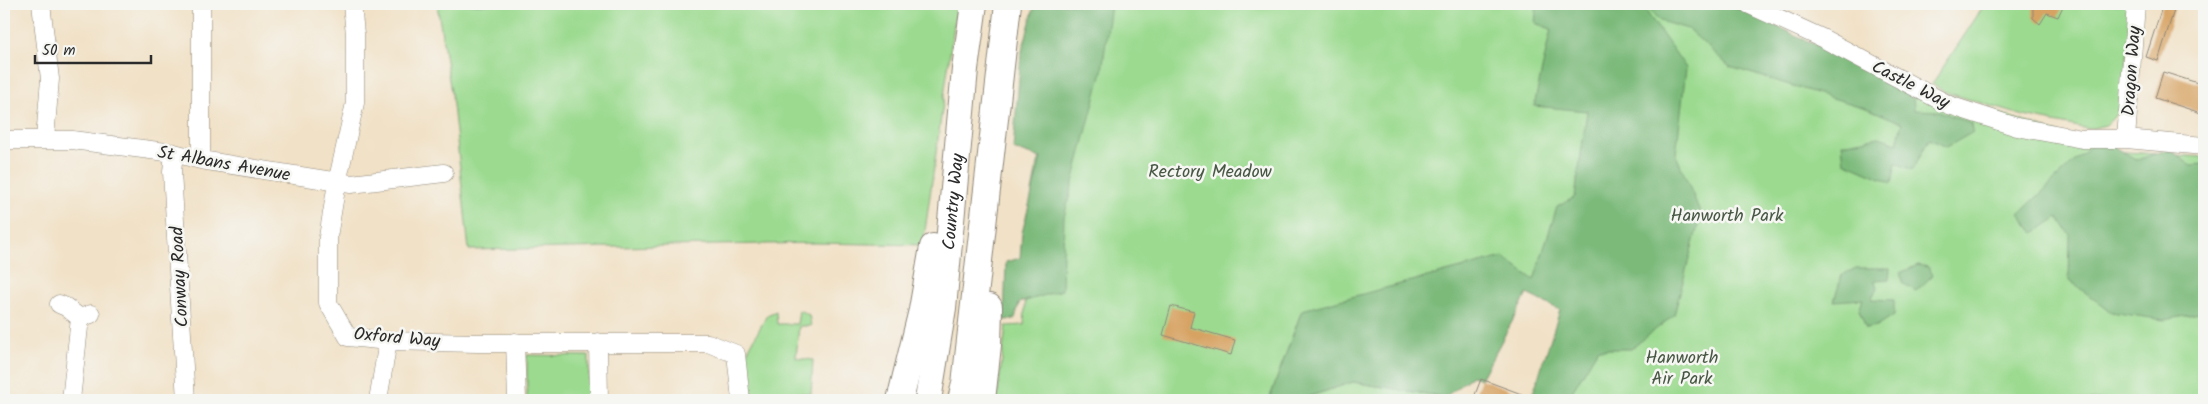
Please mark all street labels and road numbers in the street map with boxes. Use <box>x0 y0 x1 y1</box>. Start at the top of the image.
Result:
street label: Dragon Way <box>2115 24 2150 117</box>
street label: Castle Way <box>1866 53 1955 118</box>
street label: St Albans Avenue <box>155 139 292 190</box>
street label: Country Way <box>935 152 973 251</box>
street label: Conway Road <box>163 225 198 328</box>
street label: Oxford Way <box>352 320 442 357</box>

